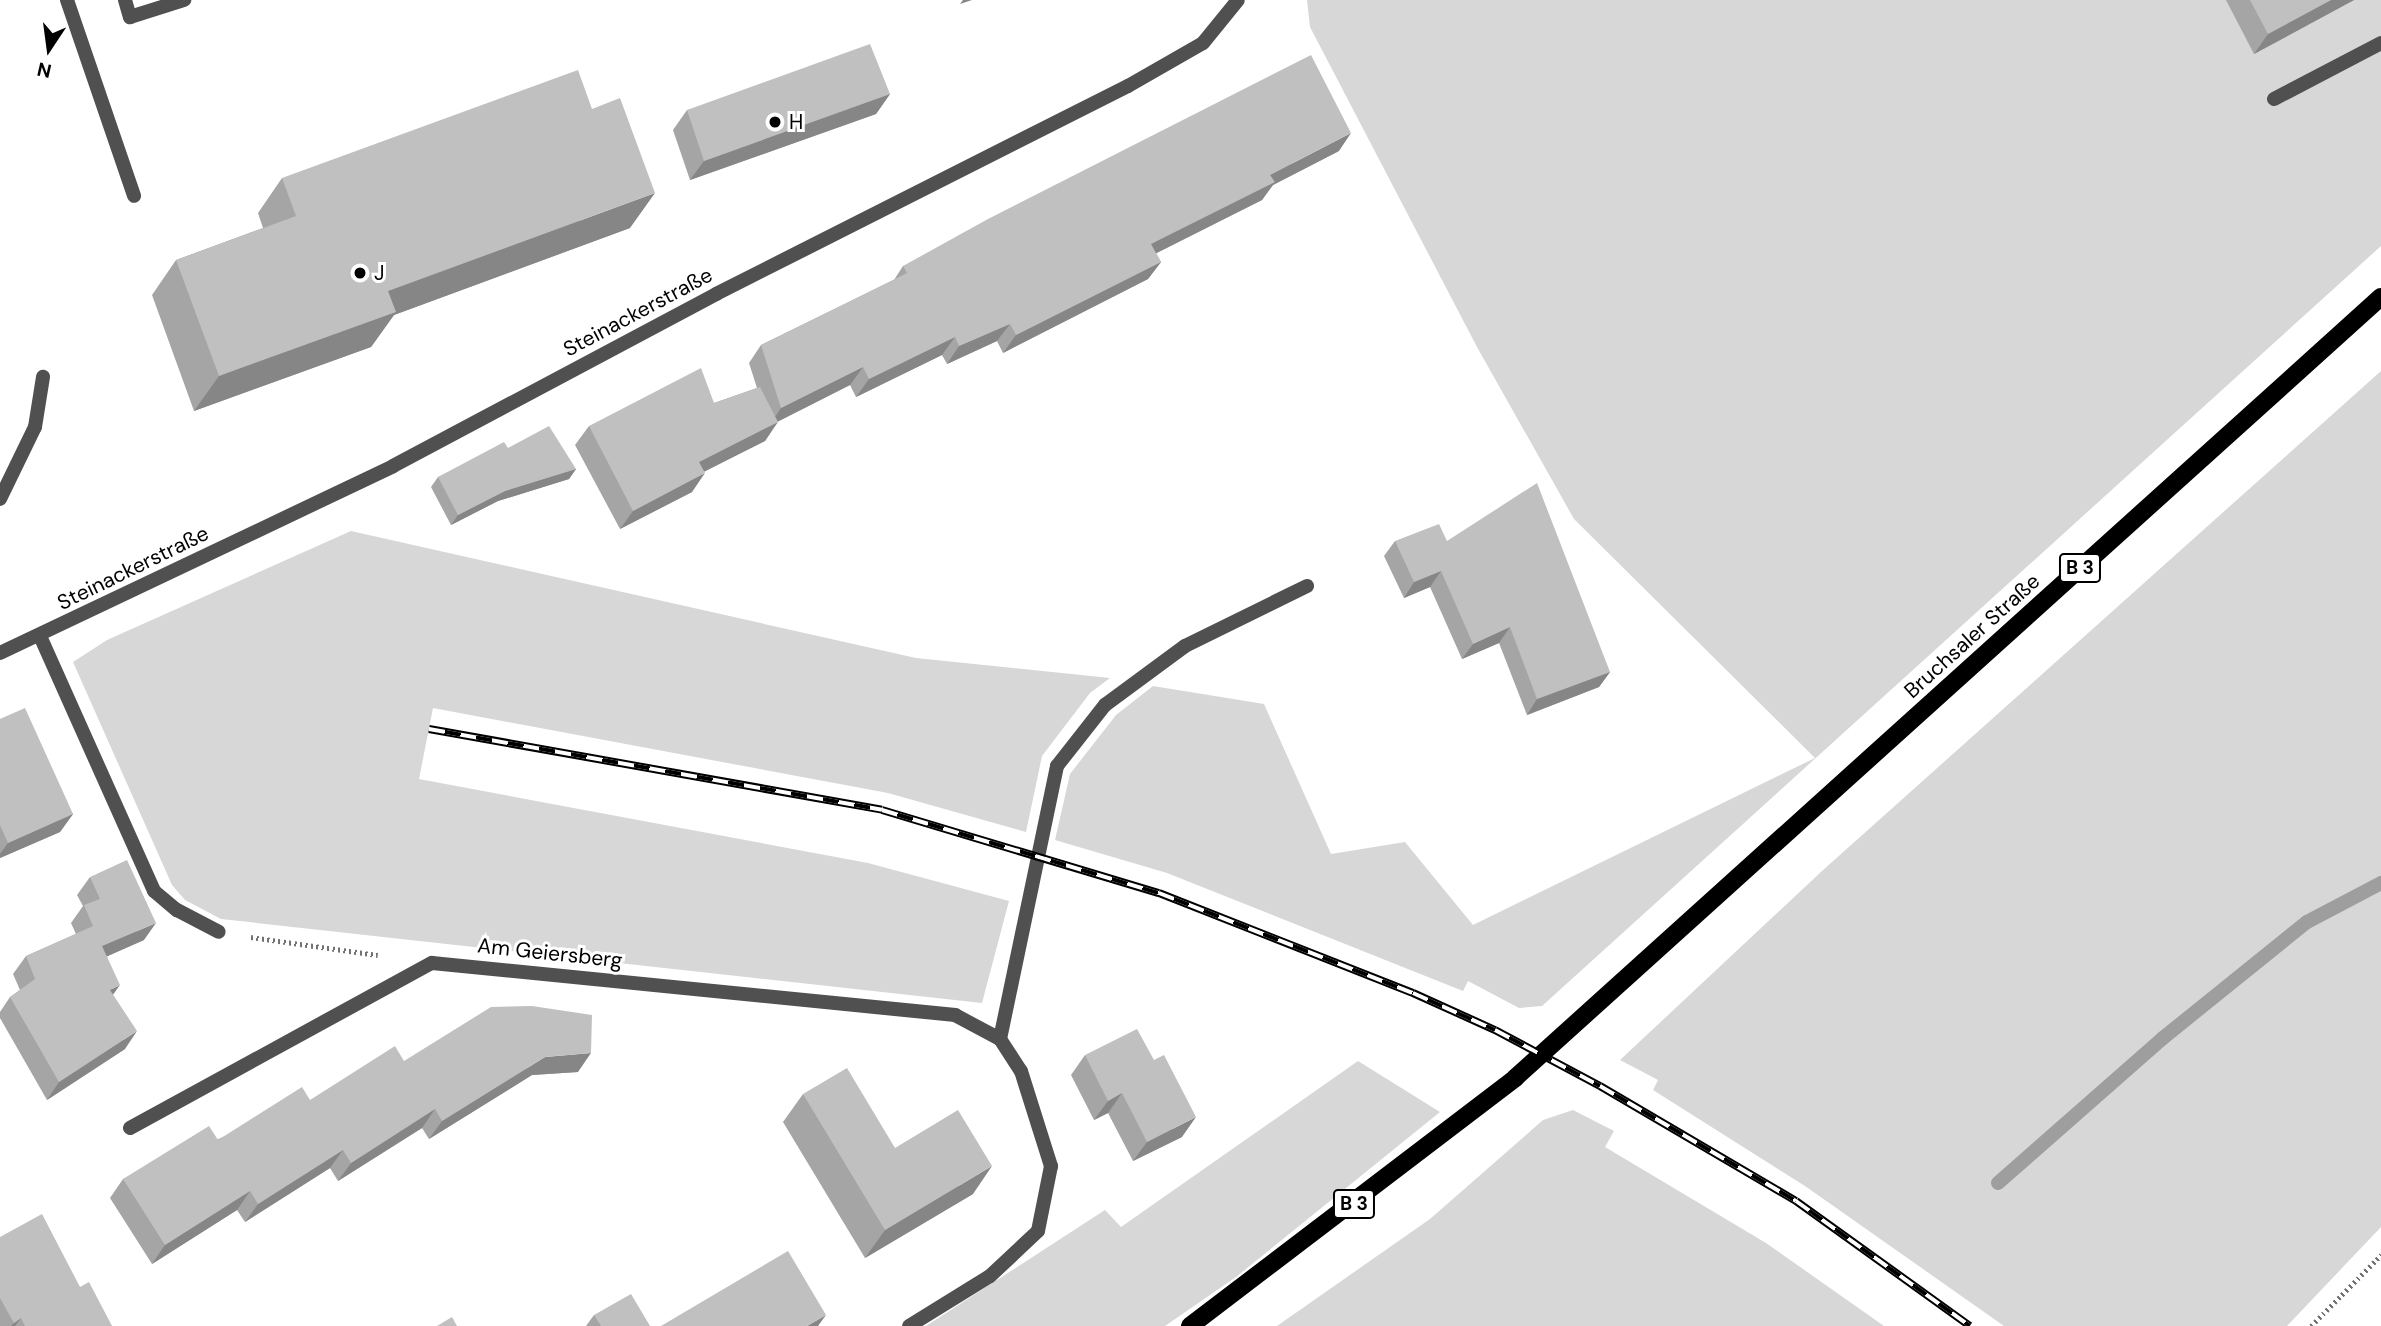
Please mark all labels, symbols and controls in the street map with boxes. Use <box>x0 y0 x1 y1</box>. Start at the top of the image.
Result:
north arrow <box>14 14 84 84</box>
text: N <box>35 56 54 84</box>
place label: H <box>789 109 803 135</box>
marker: H <box>767 114 783 130</box>
place label: J <box>374 260 385 286</box>
street label: Steinackerstraße <box>559 262 717 362</box>
marker: J <box>352 265 368 281</box>
street label: Steinackerstraße <box>53 520 213 616</box>
road number: B 3 <box>2057 552 2103 583</box>
street label: Bruchsaler Straße <box>1899 569 2045 703</box>
street label: Am Geiersberg <box>476 933 624 973</box>
road number: B 3 <box>1331 1188 1377 1220</box>

